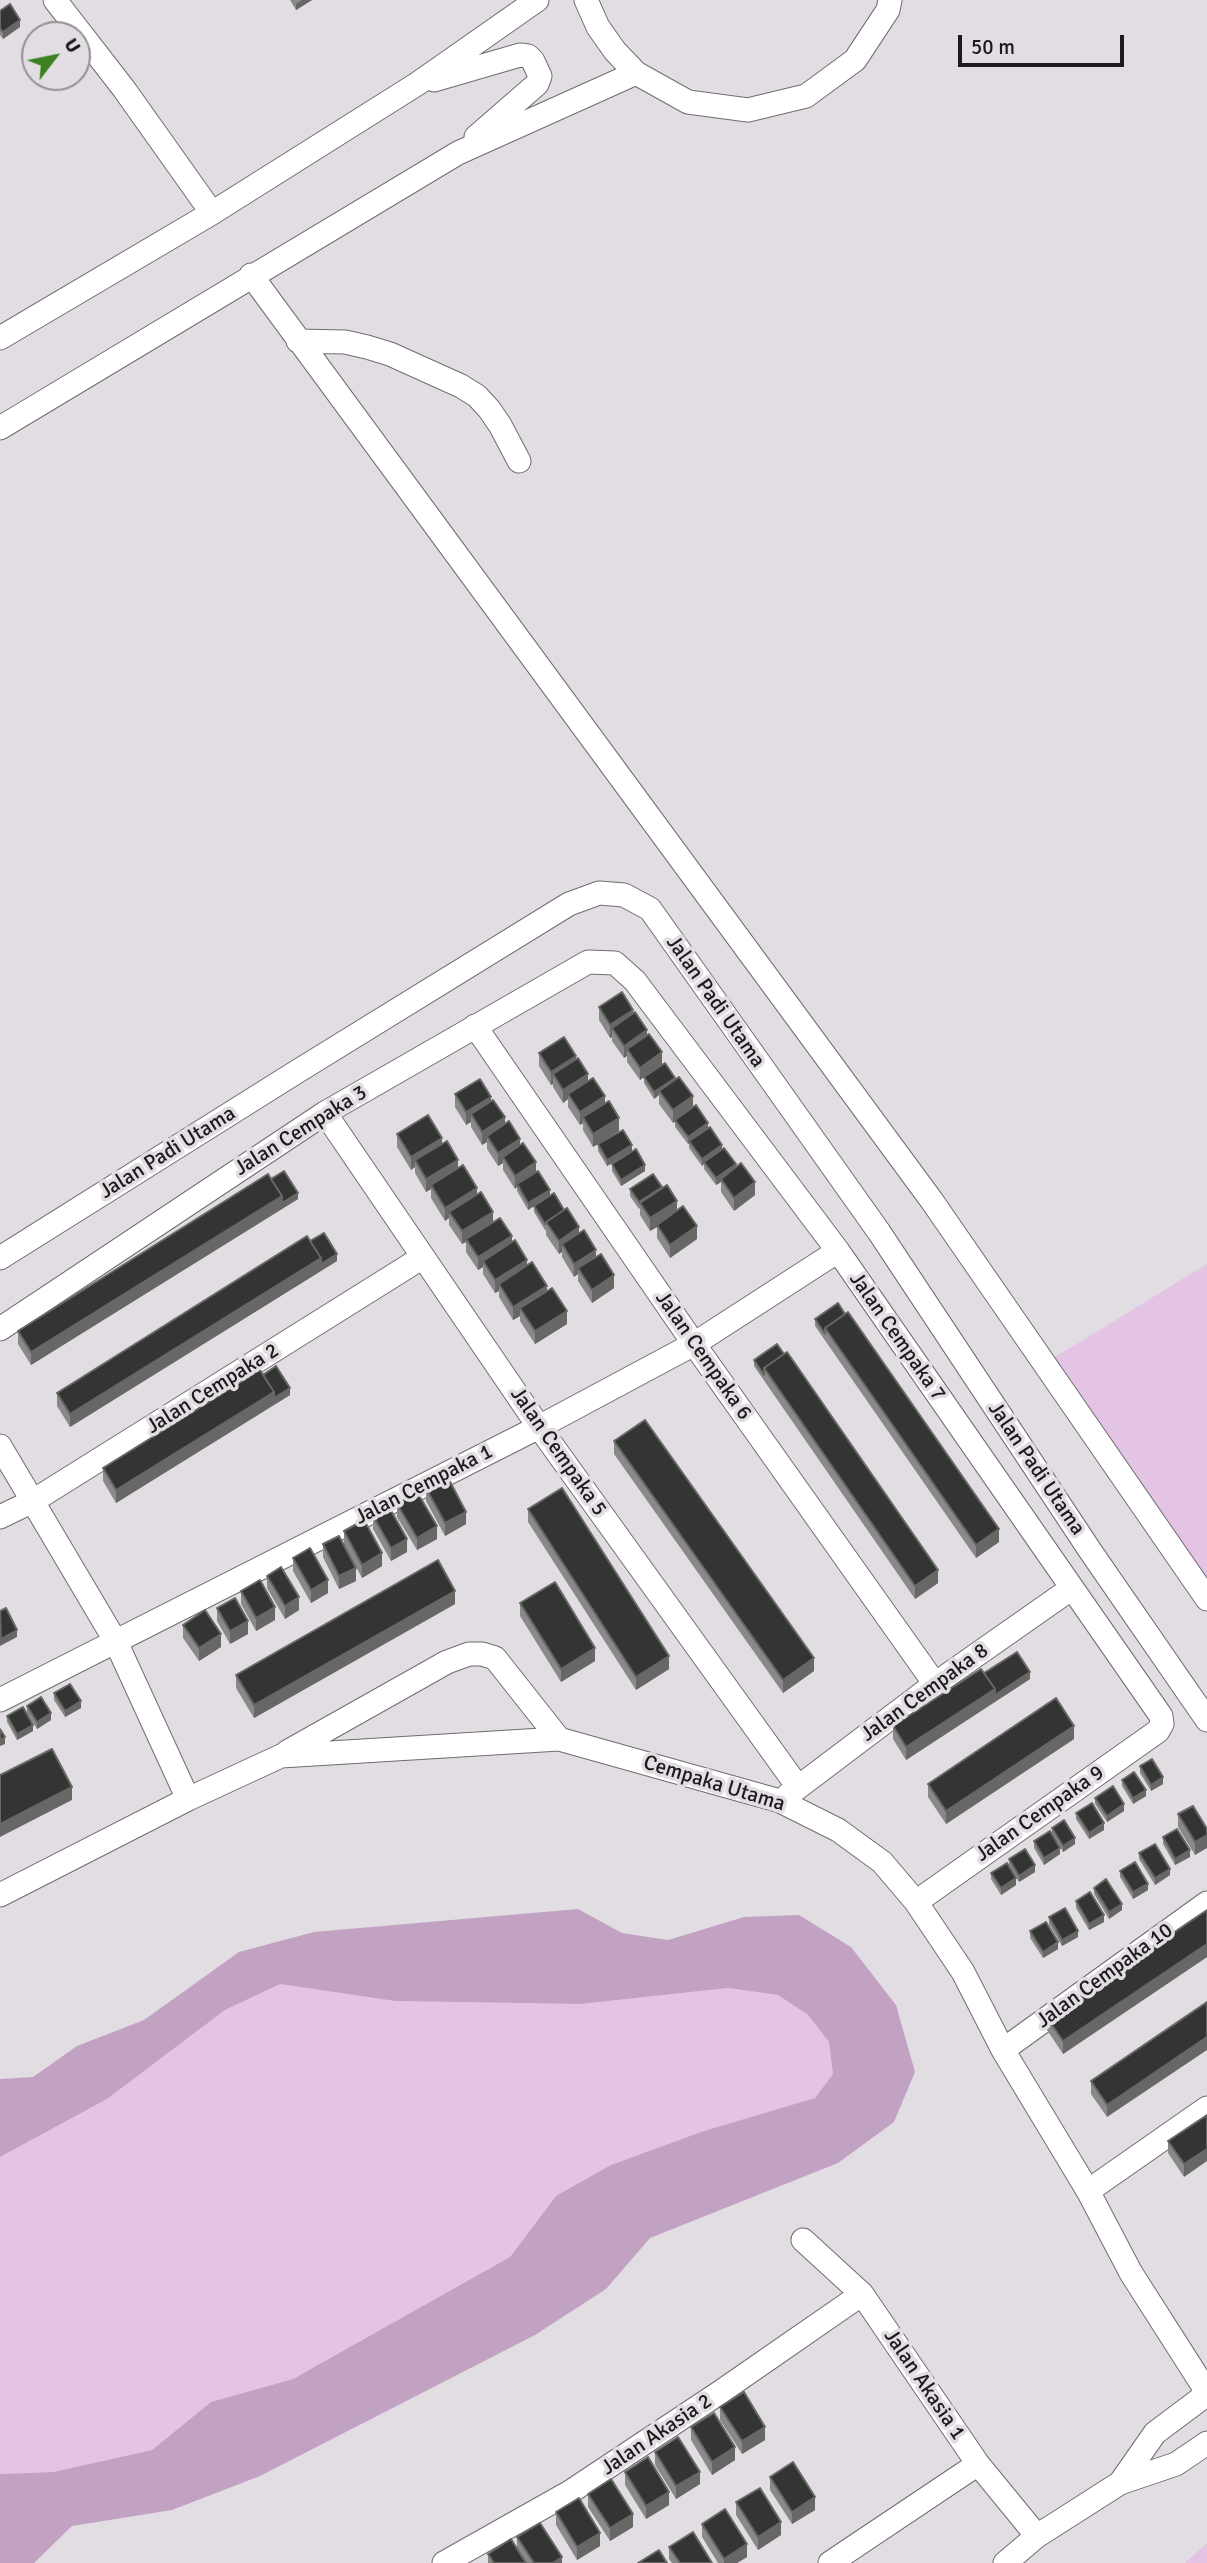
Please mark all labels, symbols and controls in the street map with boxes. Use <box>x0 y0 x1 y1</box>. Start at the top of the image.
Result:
north arrow <box>21 21 91 91</box>
scale bar <box>962 21 1128 65</box>
text: U <box>59 34 86 58</box>
text: 50 m <box>971 34 1015 60</box>
street label: Jalan Padi Utama <box>660 931 770 1073</box>
street label: Jalan Cempaka 3 <box>230 1080 372 1182</box>
street label: Jalan Padi Utama <box>95 1101 241 1205</box>
street label: Jalan Cempaka 7 <box>843 1268 951 1406</box>
street label: Jalan Cempaka 6 <box>649 1287 757 1425</box>
street label: Jalan Cempaka 2 <box>142 1338 284 1440</box>
street label: Jalan Cempaka 5 <box>504 1383 612 1521</box>
street label: Jalan Padi Utama <box>982 1398 1090 1540</box>
street label: Jalan Cempaka 1 <box>351 1439 497 1531</box>
street label: Jalan Cempaka 8 <box>856 1638 994 1748</box>
street label: Cempaka Utama <box>640 1750 788 1818</box>
street label: Jalan Cempaka 9 <box>971 1760 1109 1868</box>
street label: Jalan Cempaka 10 <box>1032 1918 1178 2034</box>
street label: Jalan Akasia 1 <box>878 2325 970 2445</box>
street label: Jalan Akasia 2 <box>597 2389 717 2481</box>

